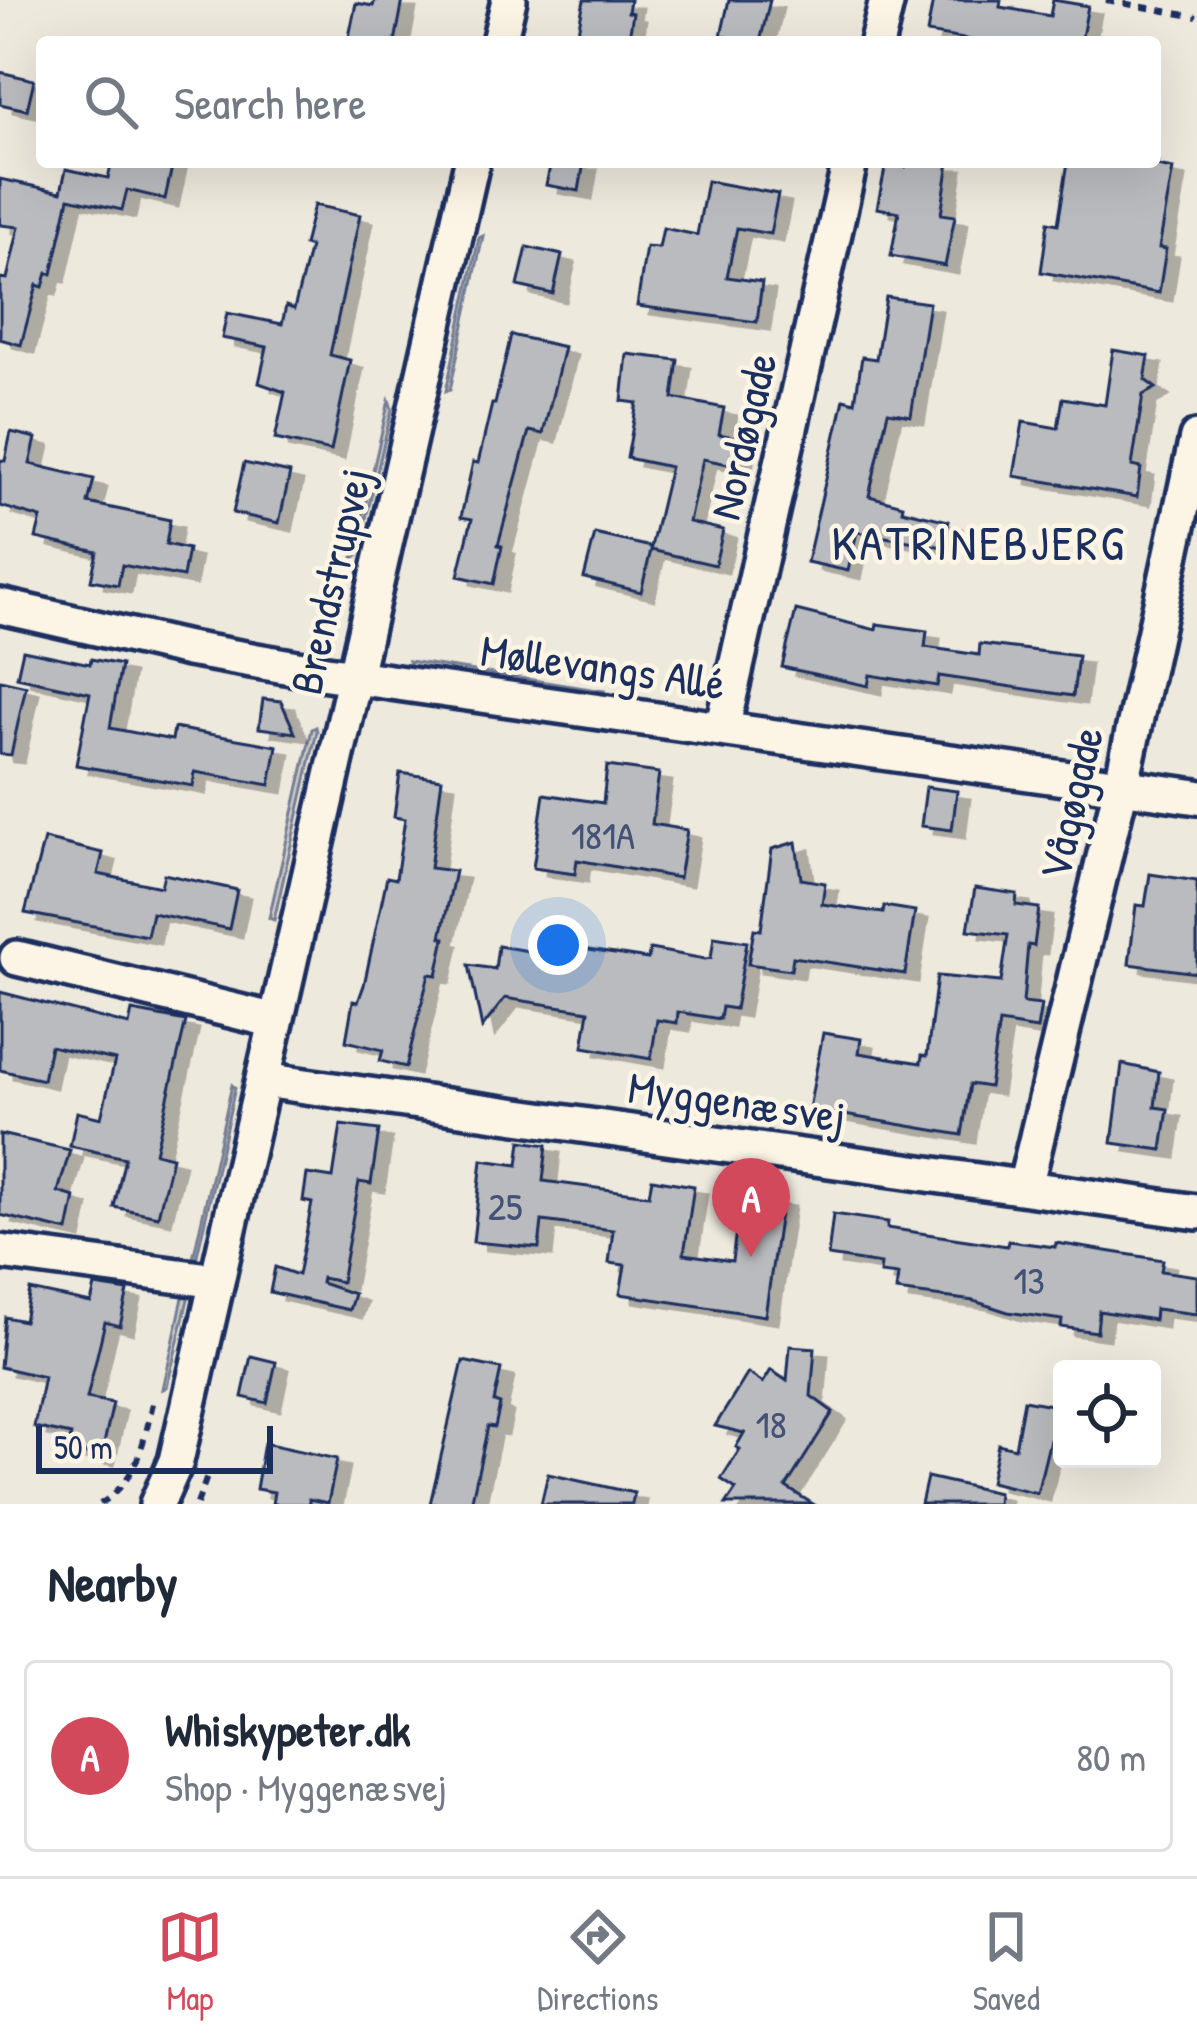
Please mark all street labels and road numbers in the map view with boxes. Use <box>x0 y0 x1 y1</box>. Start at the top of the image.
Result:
street label: Nordøgade <box>693 347 791 525</box>
street label: Brendstrupvej <box>274 462 386 700</box>
street label: Møllevangs Allé <box>477 619 729 713</box>
street label: Vågøgade <box>1023 721 1117 885</box>
street label: Myggenæsvej <box>625 1056 849 1146</box>

